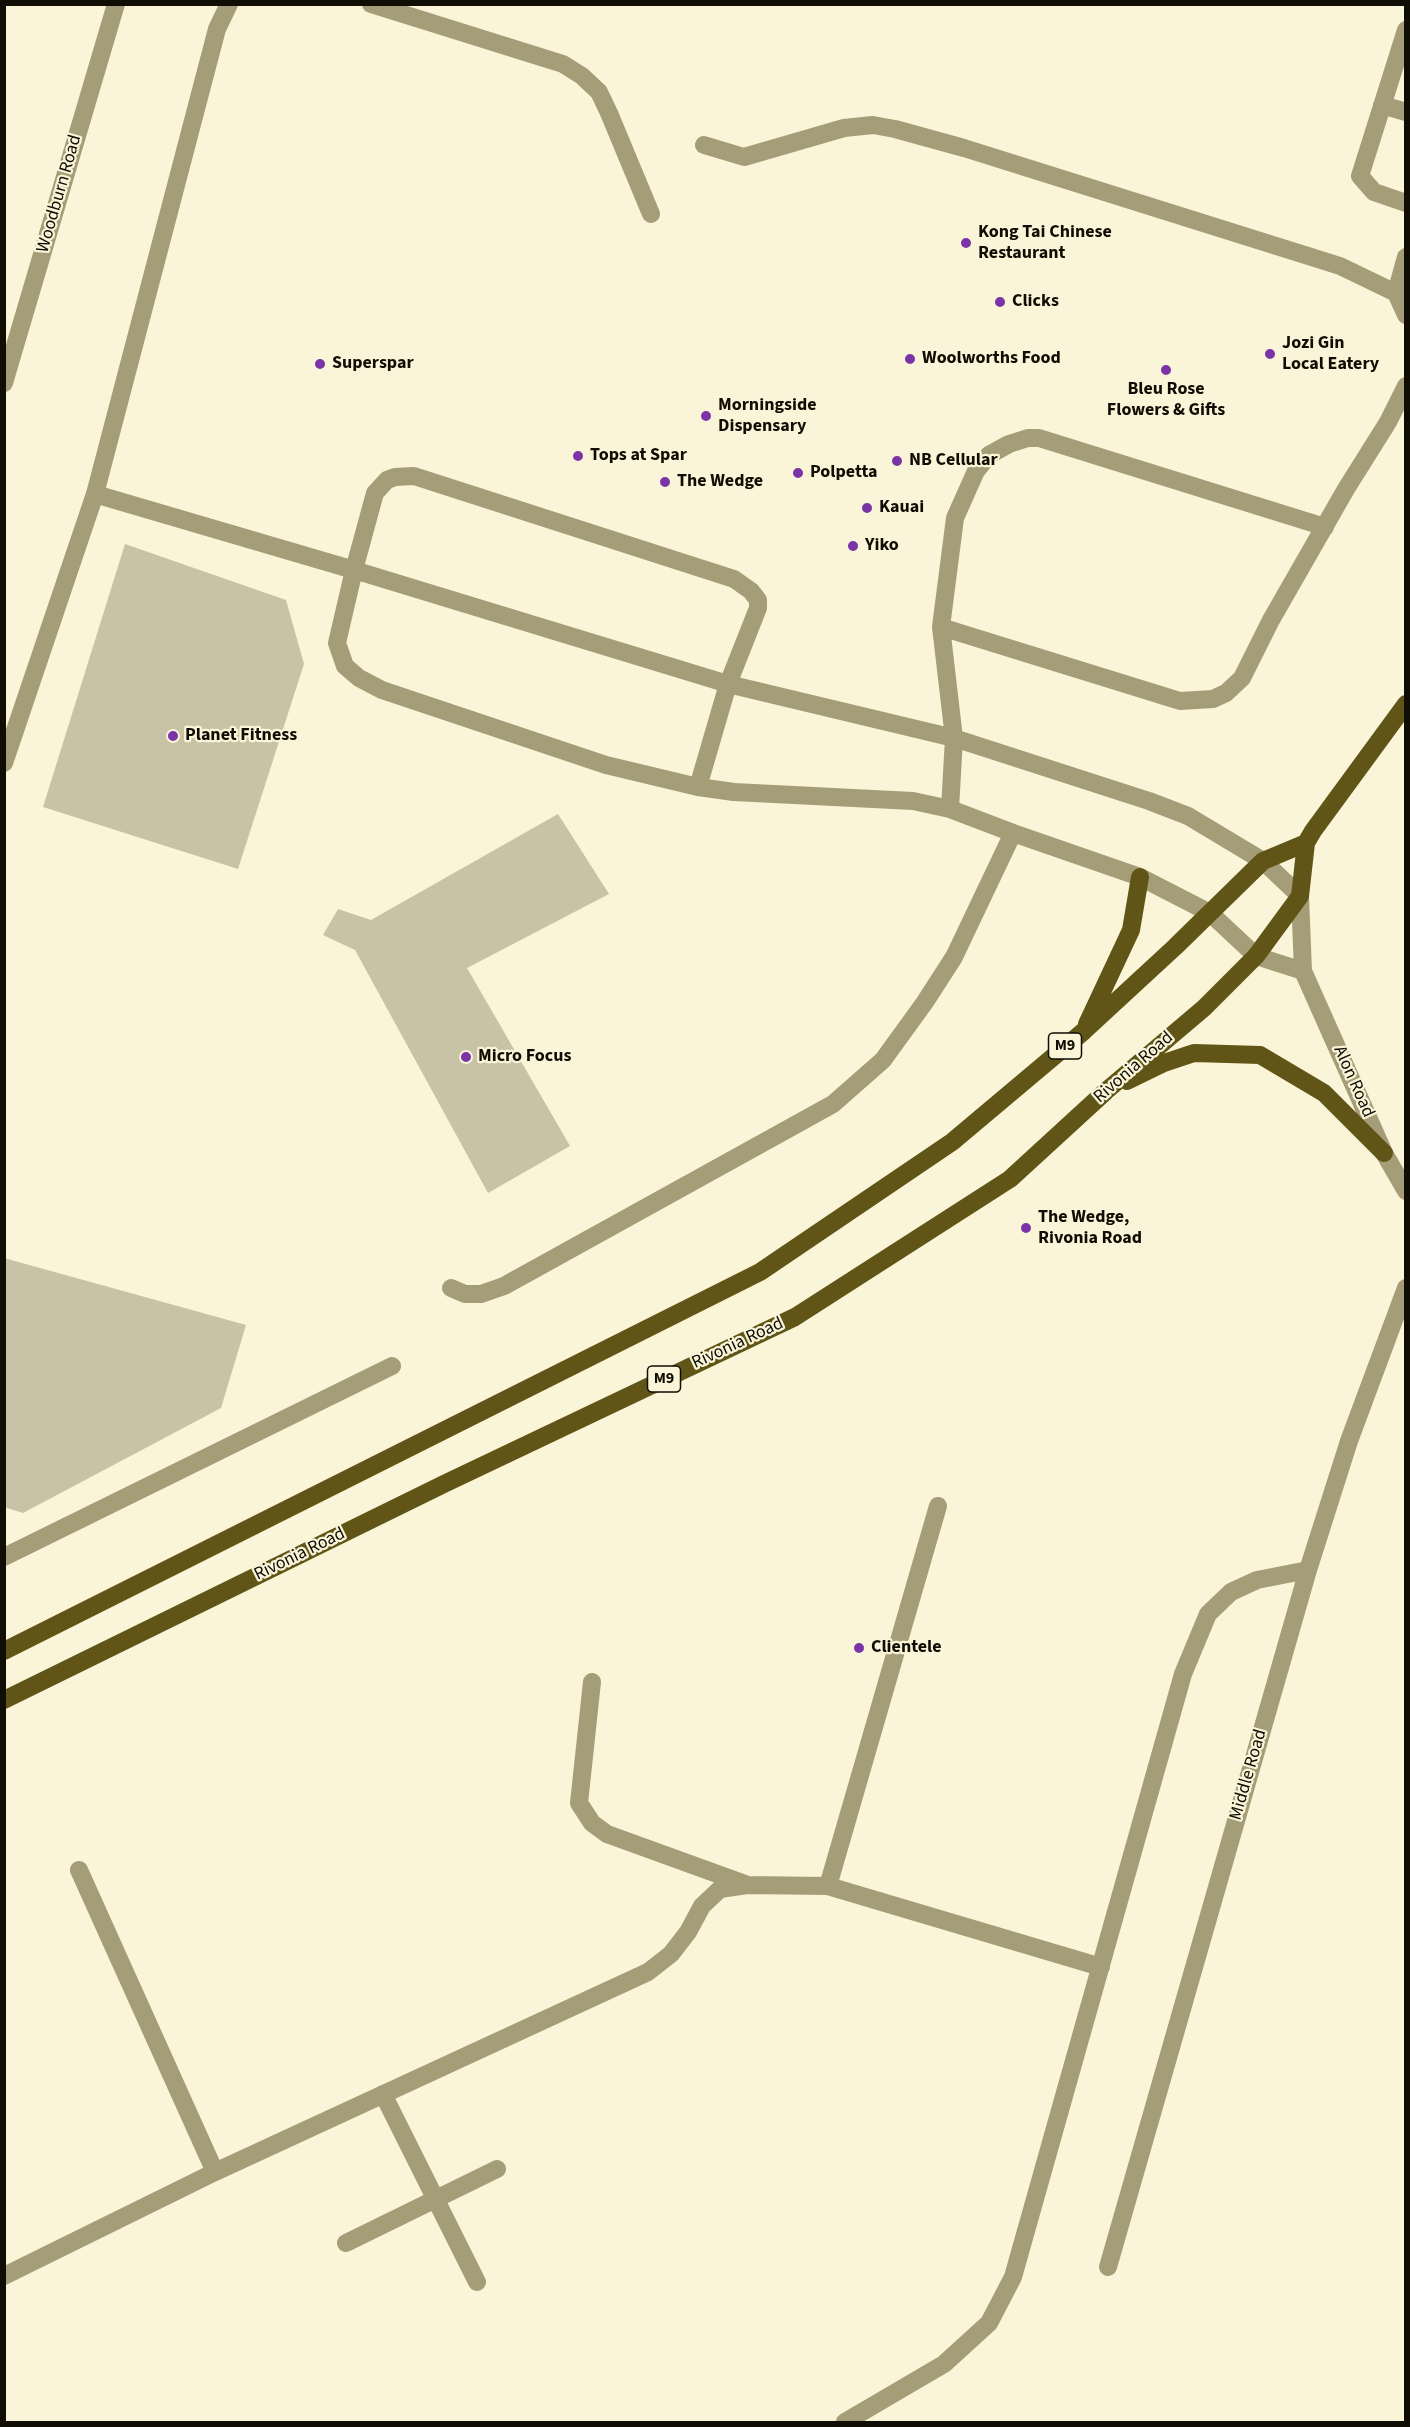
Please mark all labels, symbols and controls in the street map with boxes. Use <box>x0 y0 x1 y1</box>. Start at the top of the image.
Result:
street label: Woodburn Road <box>33 133 87 255</box>
place label: Kong Tai Chinese Restaurant <box>978 222 1112 264</box>
marker: Kong Tai Chinese Restaurant <box>959 236 973 250</box>
place label: Clicks <box>1012 291 1059 313</box>
marker: Clicks <box>993 295 1007 309</box>
place label: Jozi Gin Local Eatery <box>1282 333 1379 376</box>
marker: Jozi Gin Local Eatery <box>1263 347 1277 361</box>
place label: Woolworths Food <box>922 348 1061 370</box>
marker: Woolworths Food <box>903 352 917 366</box>
place label: Superspar <box>332 353 414 375</box>
marker: Superspar <box>313 357 327 371</box>
marker: Bleu Rose Flowers & Gifts <box>1159 363 1173 377</box>
place label: Bleu Rose Flowers & Gifts <box>1107 379 1225 422</box>
place label: Morningside Dispensary <box>718 395 817 438</box>
marker: Morningside Dispensary <box>699 409 713 423</box>
place label: Tops at Spar <box>590 445 687 467</box>
marker: Tops at Spar <box>571 449 585 463</box>
place label: NB Cellular <box>909 450 998 472</box>
marker: NB Cellular <box>890 454 904 468</box>
place label: Polpetta <box>810 462 877 484</box>
marker: Polpetta <box>791 466 805 480</box>
place label: The Wedge <box>677 471 763 493</box>
marker: The Wedge <box>658 475 672 489</box>
place label: Kauai <box>879 497 924 519</box>
marker: Kauai <box>860 501 874 515</box>
place label: Yiko <box>865 535 899 557</box>
marker: Yiko <box>846 539 860 553</box>
place label: Planet Fitness <box>185 725 297 747</box>
marker: Planet Fitness <box>166 729 180 743</box>
street label: Rivonia Road <box>1090 1028 1178 1108</box>
road number: M9 <box>1048 1033 1082 1059</box>
street label: Alon Road <box>1328 1043 1378 1121</box>
place label: Micro Focus <box>478 1046 571 1068</box>
marker: Micro Focus <box>459 1050 473 1064</box>
place label: The Wedge, Rivonia Road <box>1038 1207 1142 1250</box>
marker: The Wedge, Rivonia Road <box>1019 1221 1033 1235</box>
street label: Rivonia Road <box>689 1313 787 1375</box>
road number: M9 <box>648 1366 680 1392</box>
street label: Rivonia Road <box>251 1524 349 1586</box>
place label: Clientele <box>871 1637 942 1659</box>
marker: Clientele <box>852 1641 866 1655</box>
street label: Middle Road <box>1226 1727 1272 1823</box>

